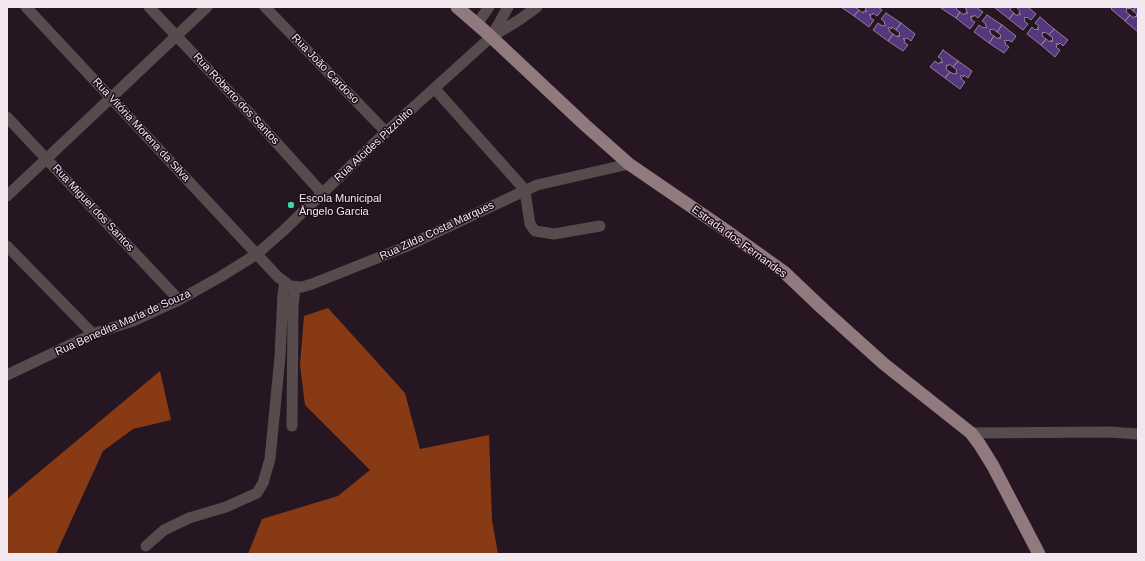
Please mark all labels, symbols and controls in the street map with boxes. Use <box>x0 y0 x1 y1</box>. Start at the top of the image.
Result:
street label: Rua João Cardoso <box>288 31 362 107</box>
street label: Rua Roberto dos Santos <box>190 50 282 148</box>
street label: Rua Vitória Morena da Silva <box>90 75 192 185</box>
street label: Rua Alcides Pizzolito <box>332 105 416 185</box>
street label: Rua Miguel dos Santos <box>49 162 137 254</box>
place label: Escola Municipal Ângelo Garcia <box>299 192 382 218</box>
street label: Rua Zilda Costa Marques <box>378 199 496 263</box>
marker: Escola Municipal Ângelo Garcia <box>286 200 296 210</box>
street label: Estrada dos Fernandes <box>689 203 789 281</box>
street label: Rua Benedita Maria de Souza <box>53 287 193 359</box>

